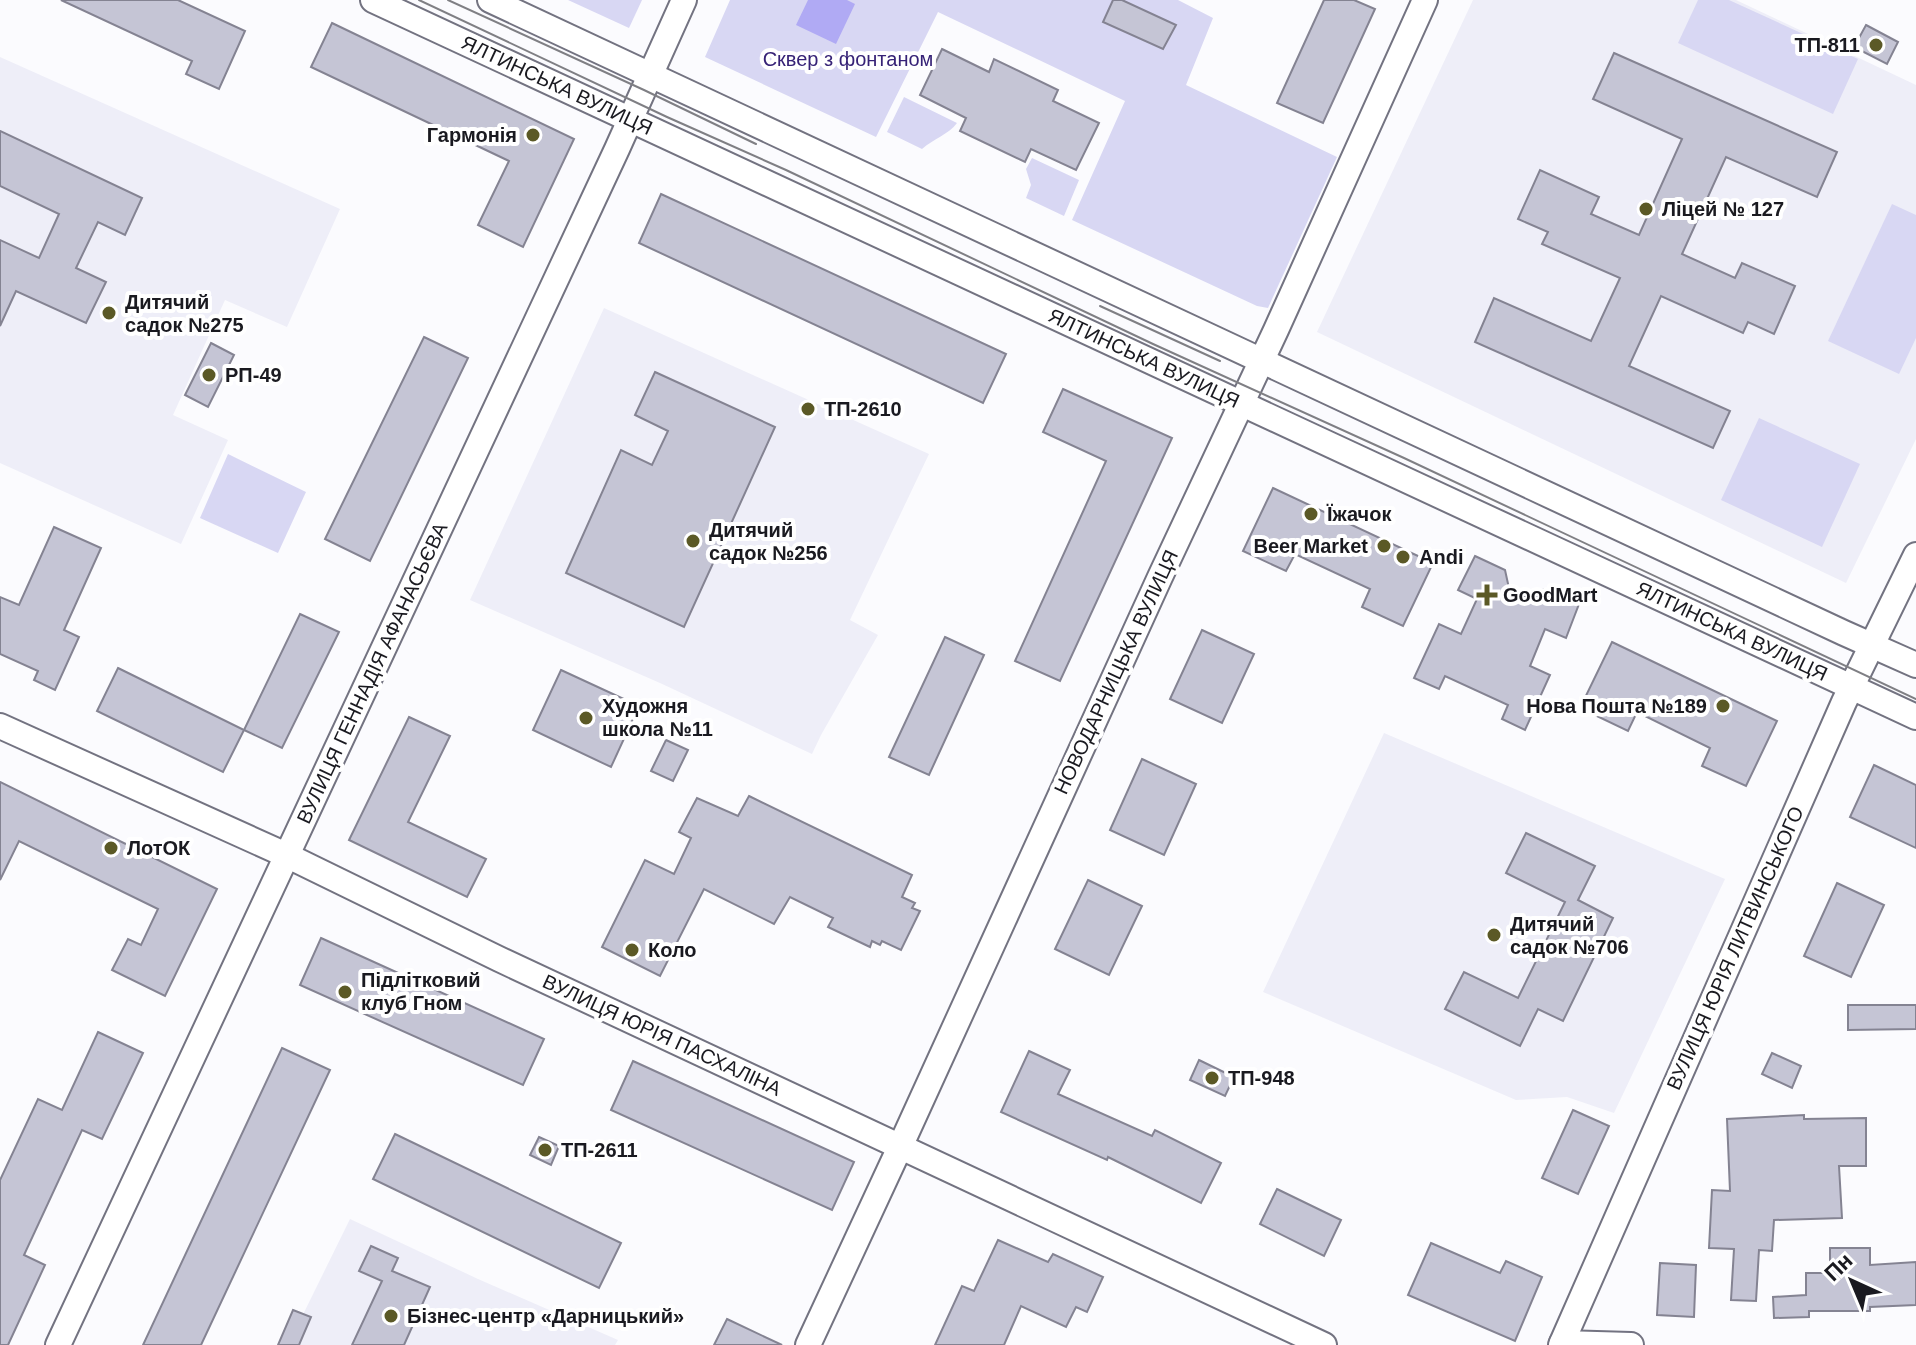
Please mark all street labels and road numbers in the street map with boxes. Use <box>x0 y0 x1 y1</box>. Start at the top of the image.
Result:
street label: ЯЛТИНСЬКА ВУЛИЦЯ <box>458 31 656 139</box>
street label: ЯЛТИНСЬКА ВУЛИЦЯ <box>1045 304 1243 412</box>
street label: ВУЛИЦЯ ГЕННАДІЯ АФАНАСЬЄВА <box>292 519 452 827</box>
street label: НОВОДАРНИЦЬКА ВУЛИЦЯ <box>1050 546 1182 798</box>
street label: ЯЛТИНСЬКА ВУЛИЦЯ <box>1633 577 1831 685</box>
street label: ВУЛИЦЯ ЮРІЯ ЛИТВИНСЬКОГО <box>1662 803 1808 1093</box>
street label: ВУЛИЦЯ ЮРІЯ ПАСХАЛІНА <box>539 970 785 1100</box>

